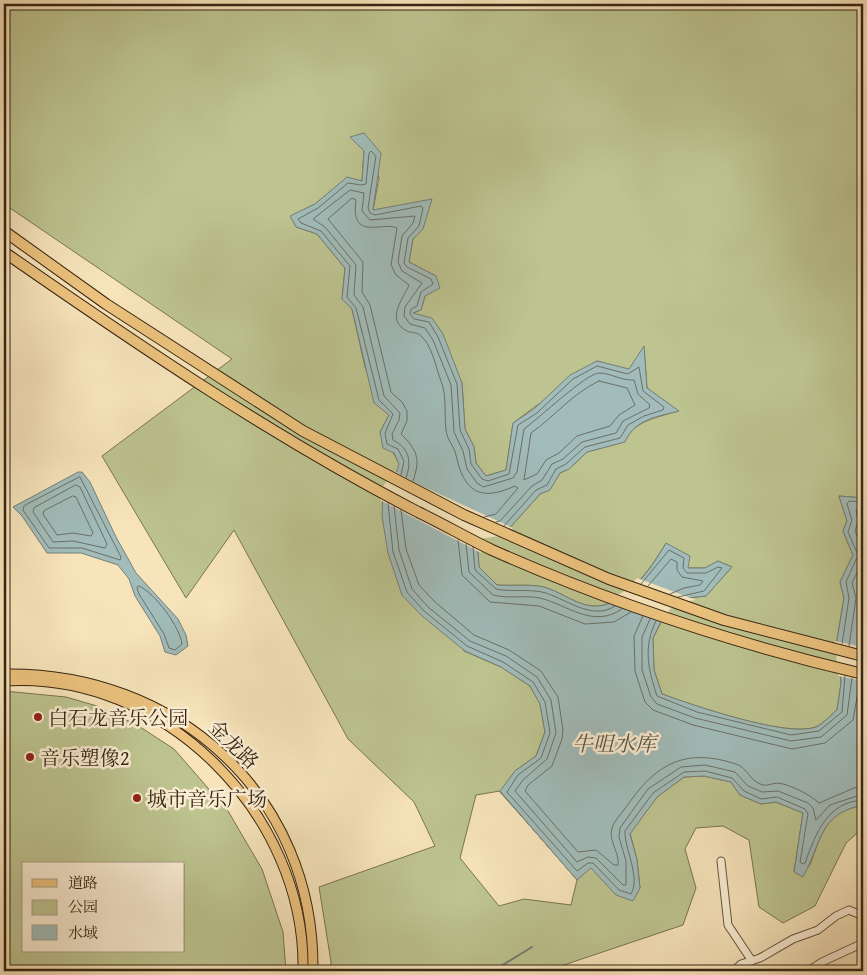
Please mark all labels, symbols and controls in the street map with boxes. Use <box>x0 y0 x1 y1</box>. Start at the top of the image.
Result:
place label: 白石龙音乐公园 <box>48 703 188 732</box>
marker: 白石龙音乐公园 <box>32 711 44 723</box>
street label: 金龙路 <box>202 713 266 775</box>
water label: 牛咀水库 <box>572 728 659 759</box>
place label: 音乐塑像2 <box>40 743 130 772</box>
marker: 音乐塑像2 <box>24 751 36 763</box>
place label: 城市音乐广场 <box>147 784 267 813</box>
marker: 城市音乐广场 <box>131 792 143 804</box>
legend <box>22 862 185 952</box>
text: 道路 <box>68 872 98 893</box>
text: 公园 <box>68 896 98 917</box>
text: 水域 <box>68 922 98 943</box>

